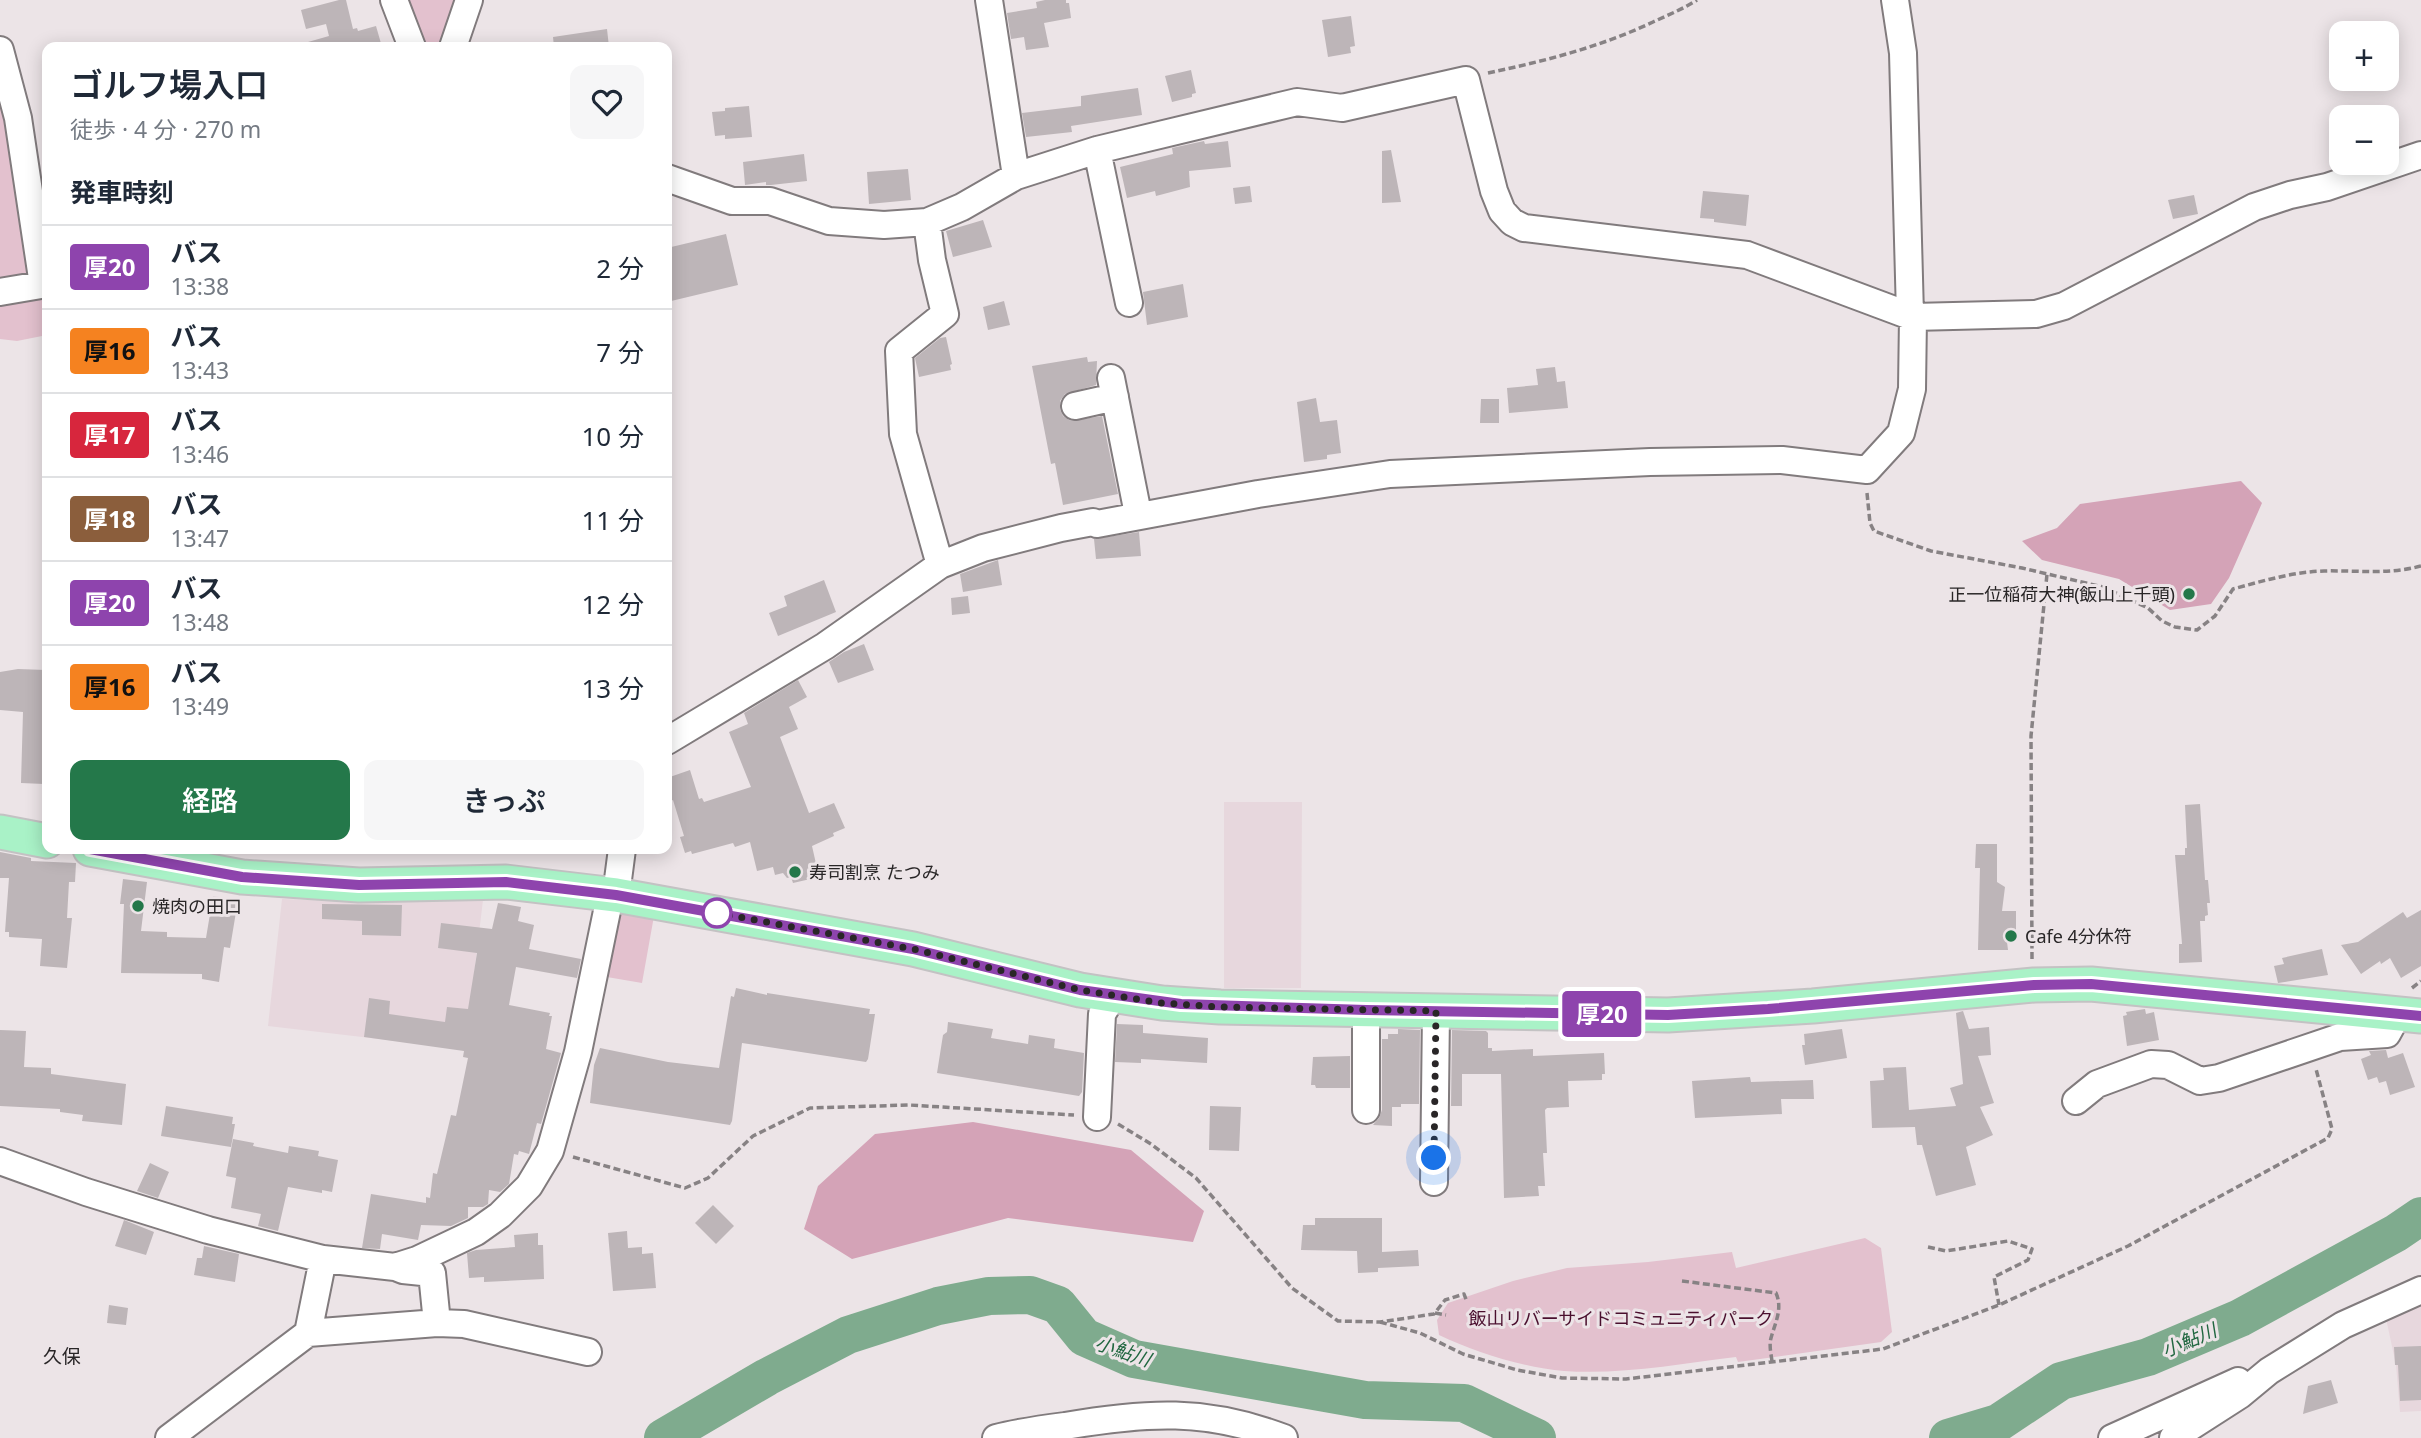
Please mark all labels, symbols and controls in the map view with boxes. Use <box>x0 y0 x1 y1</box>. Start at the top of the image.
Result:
map controls <box>2329 21 2399 175</box>
button: + <box>2329 21 2399 91</box>
text: ゴルフ場入口 <box>70 62 268 107</box>
button: heart <box>570 65 644 139</box>
button: − <box>2329 105 2399 175</box>
text: 徒歩 · 4 分 · 270 m <box>70 113 261 145</box>
text: 発車時刻 <box>70 174 174 210</box>
text: バス <box>170 234 222 270</box>
text: 厚20 <box>84 250 135 283</box>
text: 2 分 <box>596 250 644 286</box>
text: 13:38 <box>170 270 229 302</box>
text: バス <box>170 318 222 354</box>
text: 厚16 <box>84 334 135 367</box>
text: 7 分 <box>596 334 644 370</box>
text: 13:43 <box>170 354 229 386</box>
text: バス <box>170 402 222 438</box>
text: 厚17 <box>84 418 135 451</box>
text: 10 分 <box>581 418 644 454</box>
text: 13:46 <box>170 438 229 470</box>
text: バス <box>170 486 222 522</box>
text: 厚18 <box>84 502 135 535</box>
text: 11 分 <box>581 502 644 538</box>
text: 13:47 <box>170 522 229 554</box>
text: バス <box>170 570 222 606</box>
place label: 正一位稲荷大神(飯山上千頭) <box>1948 582 2175 606</box>
text: 厚20 <box>84 586 135 619</box>
text: 12 分 <box>581 586 644 622</box>
marker: 正一位稲荷大神(飯山上千頭) <box>2181 586 2197 602</box>
text: 13:48 <box>170 606 229 638</box>
text: バス <box>170 654 222 690</box>
text: 厚16 <box>84 670 135 703</box>
text: 13 分 <box>581 670 644 706</box>
text: 13:49 <box>170 690 229 722</box>
button: 経路 <box>70 760 350 840</box>
button: きっぷ <box>364 760 644 840</box>
place label: 寿司割烹 たつみ <box>809 860 940 884</box>
marker: 寿司割烹 たつみ <box>787 864 803 880</box>
place label: 焼肉の田口 <box>152 894 242 918</box>
marker: 焼肉の田口 <box>130 898 146 914</box>
unlabelled marker <box>702 898 732 928</box>
place label: Cafe 4分休符 <box>2025 924 2132 948</box>
marker: Cafe 4分休符 <box>2003 928 2019 944</box>
line badge: 厚20 <box>1562 991 1642 1037</box>
text: 厚20 <box>1576 997 1628 1030</box>
your location <box>1416 1140 1451 1175</box>
park label: 飯山リバーサイドコミュニティパーク <box>1469 1306 1773 1330</box>
water label: 小鮎川 <box>2158 1316 2222 1363</box>
water label: 小鮎川 <box>1092 1329 1156 1373</box>
district label: 久保 <box>43 1343 81 1369</box>

